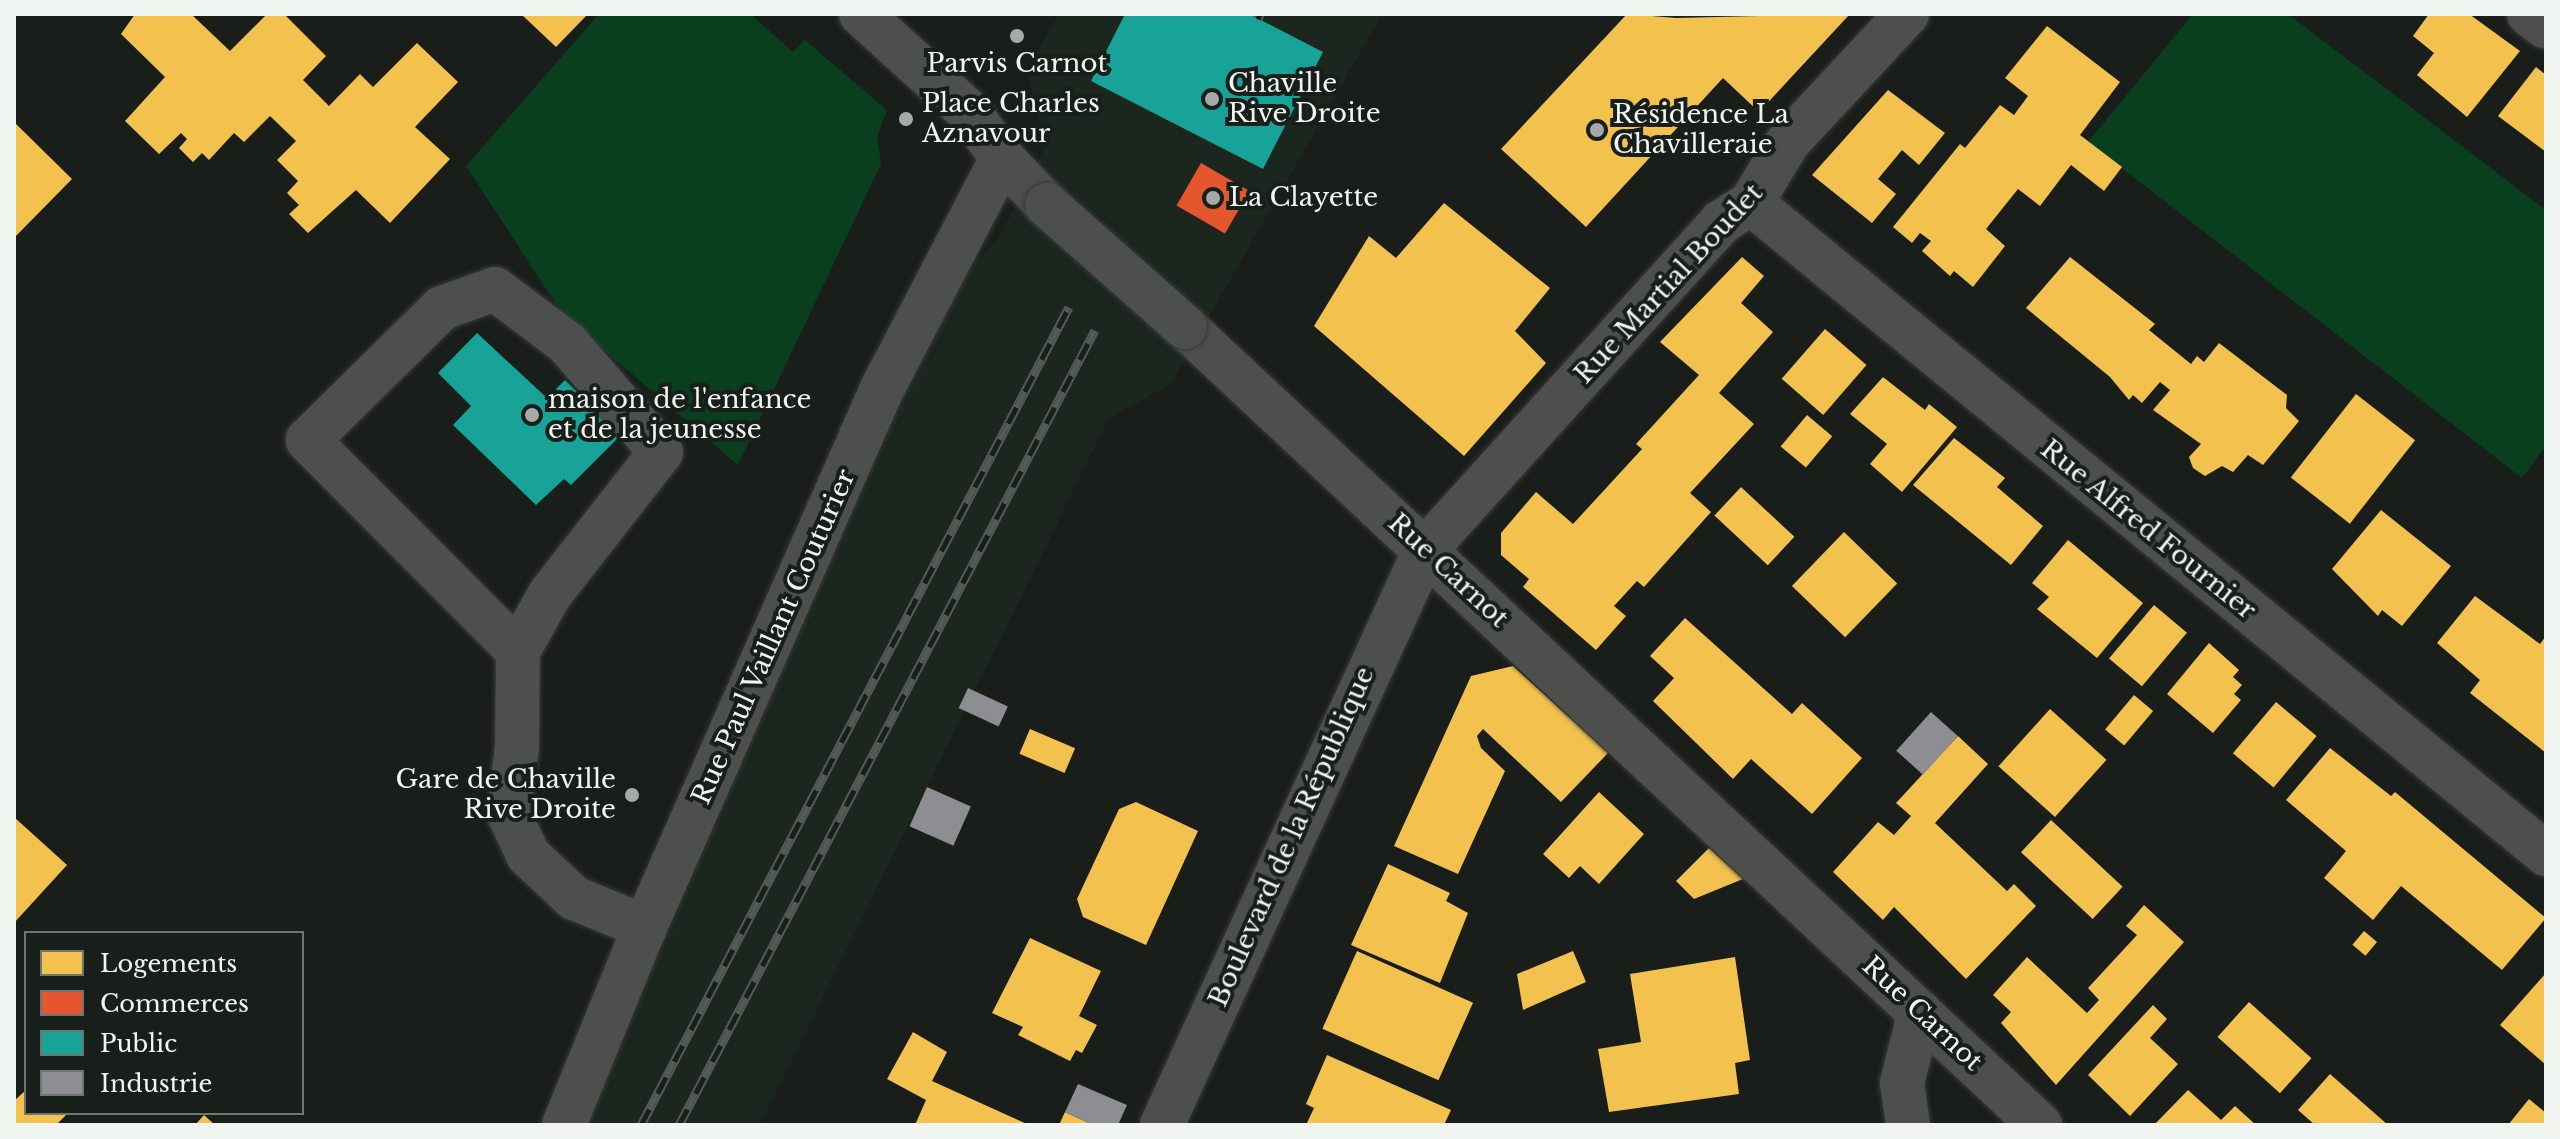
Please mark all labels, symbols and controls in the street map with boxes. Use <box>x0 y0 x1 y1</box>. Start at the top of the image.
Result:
marker: Parvis Carnot <box>1008 27 1026 45</box>
place label: Parvis Carnot <box>927 48 1107 80</box>
place label: Chaville Rive Droite <box>1228 68 1381 130</box>
place label: Place Charles Aznavour <box>922 88 1100 150</box>
marker: Chaville Rive Droite <box>1203 90 1221 108</box>
place label: Résidence La Chavilleraie <box>1613 99 1789 160</box>
marker: Place Charles Aznavour <box>897 110 915 128</box>
marker: Résidence La Chavilleraie <box>1588 121 1606 139</box>
street label: Rue Martial Boudet <box>1569 178 1769 390</box>
place label: La Clayette <box>1229 182 1378 214</box>
marker: La Clayette <box>1204 189 1222 207</box>
place label: maison de l'enfance et de la jeunesse <box>548 384 811 446</box>
marker: maison de l'enfance et de la jeunesse <box>523 406 541 424</box>
street label: Rue Alfred Fournier <box>2034 433 2262 627</box>
street label: Rue Paul Vaillant Couturier <box>686 464 862 810</box>
street label: Rue Carnot <box>1382 508 1514 634</box>
street label: Boulevard de la République <box>1203 662 1381 1012</box>
place label: Gare de Chaville Rive Droite <box>395 764 616 826</box>
marker: Gare de Chaville Rive Droite <box>623 786 641 804</box>
legend <box>24 931 304 1115</box>
text: Logements <box>100 949 237 978</box>
street label: Rue Carnot <box>1856 951 1988 1077</box>
text: Commerces <box>100 989 249 1018</box>
text: Public <box>100 1029 177 1058</box>
text: Industrie <box>100 1069 212 1098</box>

